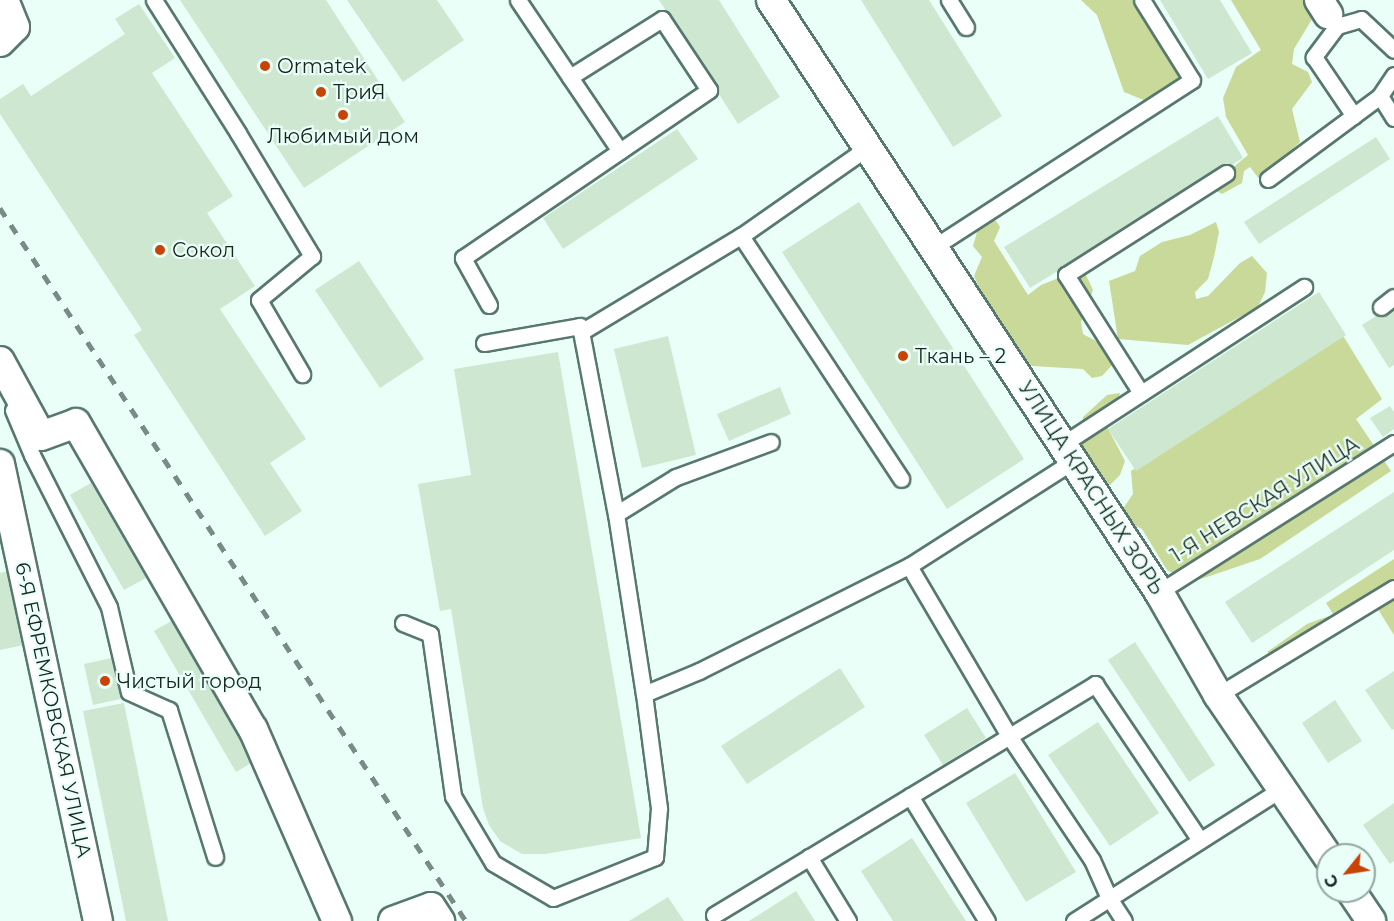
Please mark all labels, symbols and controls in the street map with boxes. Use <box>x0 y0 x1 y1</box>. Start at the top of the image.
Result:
place label: Ormatek <box>277 54 366 78</box>
marker: Ormatek <box>258 59 272 73</box>
place label: ТриЯ <box>333 80 386 104</box>
marker: ТриЯ <box>314 85 328 99</box>
marker: Любимый дом <box>336 108 350 122</box>
place label: Любимый дом <box>267 124 419 148</box>
place label: Сокол <box>172 238 235 262</box>
marker: Сокол <box>153 243 167 257</box>
place label: Ткань – 2 <box>915 344 1006 368</box>
marker: Ткань – 2 <box>896 349 910 363</box>
street label: УЛИЦА КРАСНЫХ ЗОРЬ <box>1013 377 1169 599</box>
street label: 1-Я НЕВСКАЯ УЛИЦА <box>1166 432 1364 568</box>
street label: 6-Я ЕФРЕМКОВСКАЯ УЛИЦА <box>10 560 96 860</box>
place label: Чистый город <box>117 669 261 693</box>
marker: Чистый город <box>98 674 112 688</box>
north arrow <box>1316 843 1376 903</box>
text: С <box>1321 871 1343 891</box>

